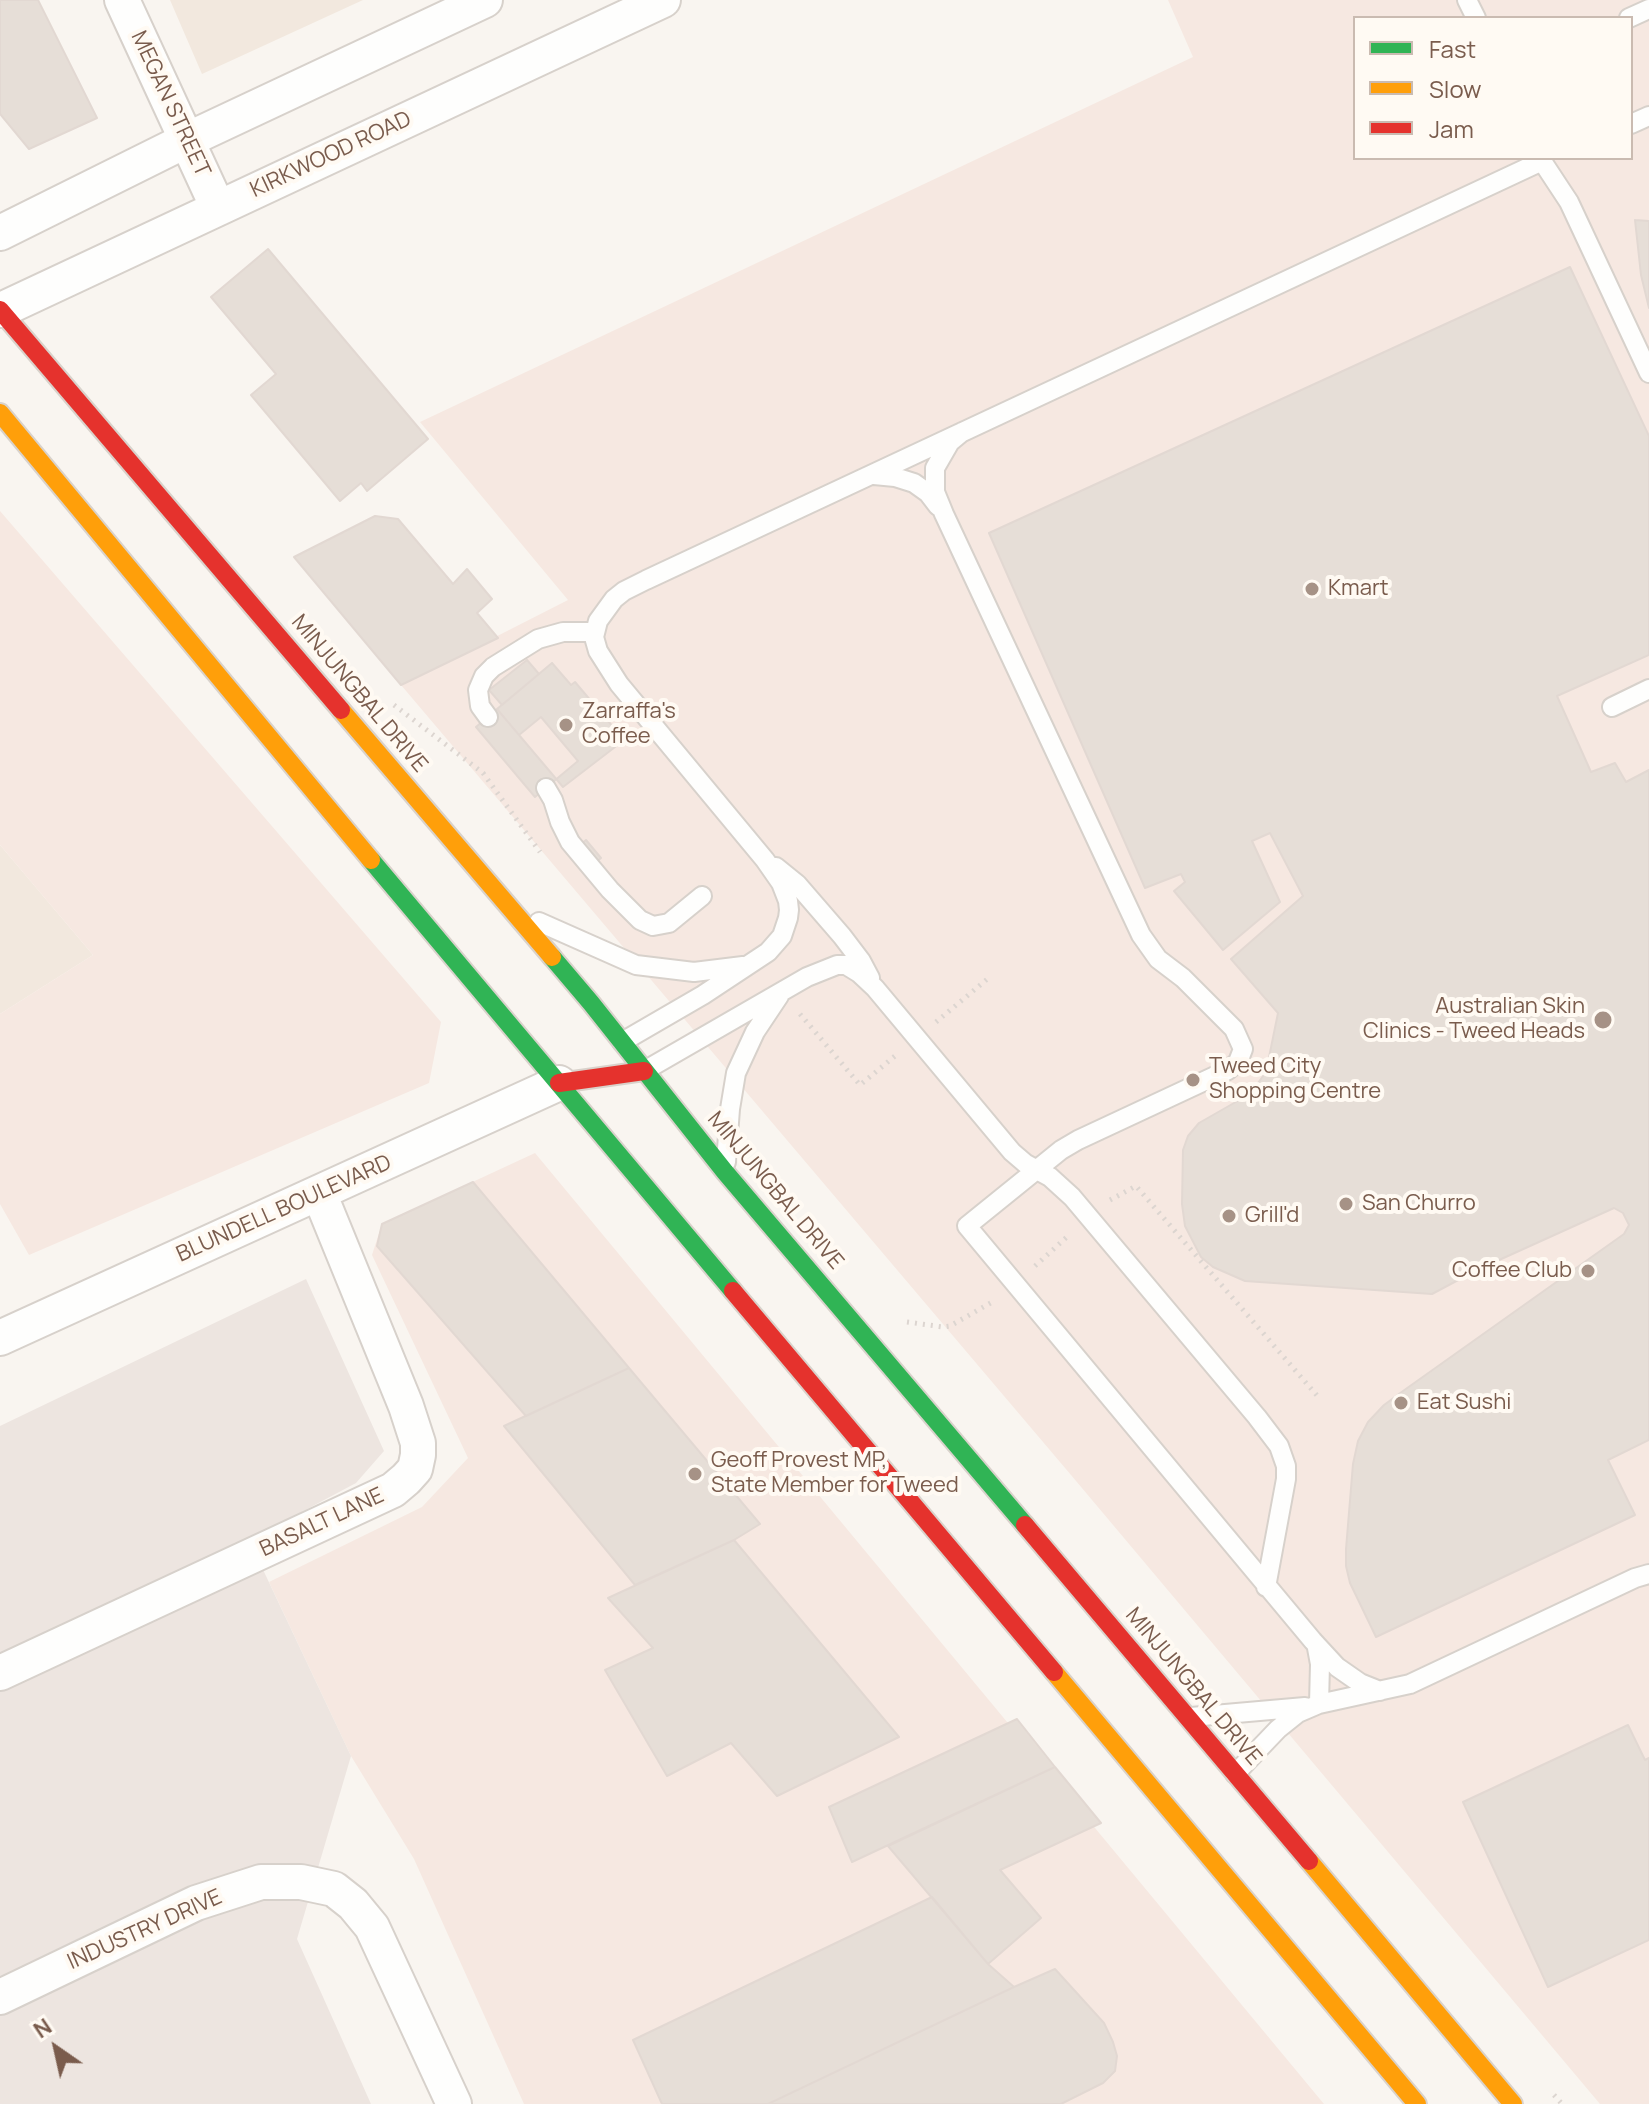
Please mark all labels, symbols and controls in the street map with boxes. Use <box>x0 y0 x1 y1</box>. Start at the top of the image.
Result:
legend <box>1353 16 1633 160</box>
street label: MEGAN STREET <box>125 27 215 181</box>
text: Fast <box>1429 32 1476 65</box>
text: Slow <box>1429 72 1482 105</box>
street label: KIRKWOOD ROAD <box>246 106 416 204</box>
text: Jam <box>1429 112 1474 145</box>
place label: Kmart <box>1328 576 1389 602</box>
marker: Kmart <box>1303 580 1321 598</box>
street label: MINJUNGBAL DRIVE <box>285 610 433 778</box>
place label: Zarraffa's Coffee <box>582 699 676 750</box>
marker: Zarraffa's Coffee <box>557 716 575 734</box>
place label: Australian Skin Clinics - Tweed Heads <box>1363 994 1585 1046</box>
marker: Australian Skin Clinics - Tweed Heads <box>1592 1009 1614 1031</box>
place label: Tweed City Shopping Centre <box>1209 1054 1381 1106</box>
marker: Tweed City Shopping Centre <box>1184 1071 1202 1089</box>
street label: MINJUNGBAL DRIVE <box>701 1107 849 1275</box>
street label: BLUNDELL BOULEVARD <box>173 1150 395 1268</box>
place label: San Churro <box>1362 1191 1476 1217</box>
marker: San Churro <box>1337 1195 1355 1213</box>
place label: Grill'd <box>1245 1203 1299 1229</box>
marker: Grill'd <box>1220 1207 1238 1225</box>
place label: Coffee Club <box>1452 1258 1572 1284</box>
marker: Coffee Club <box>1579 1262 1597 1280</box>
place label: Eat Sushi <box>1417 1390 1511 1416</box>
marker: Eat Sushi <box>1392 1394 1410 1412</box>
place label: Geoff Provest MP, State Member for Tweed <box>711 1448 959 1500</box>
marker: Geoff Provest MP, State Member for Tweed <box>686 1465 704 1483</box>
street label: BASALT LANE <box>256 1483 388 1563</box>
street label: MINJUNGBAL DRIVE <box>1119 1603 1267 1771</box>
street label: INDUSTRY DRIVE <box>64 1884 226 1976</box>
north arrow <box>16 2008 96 2088</box>
text: N <box>28 2011 58 2045</box>

